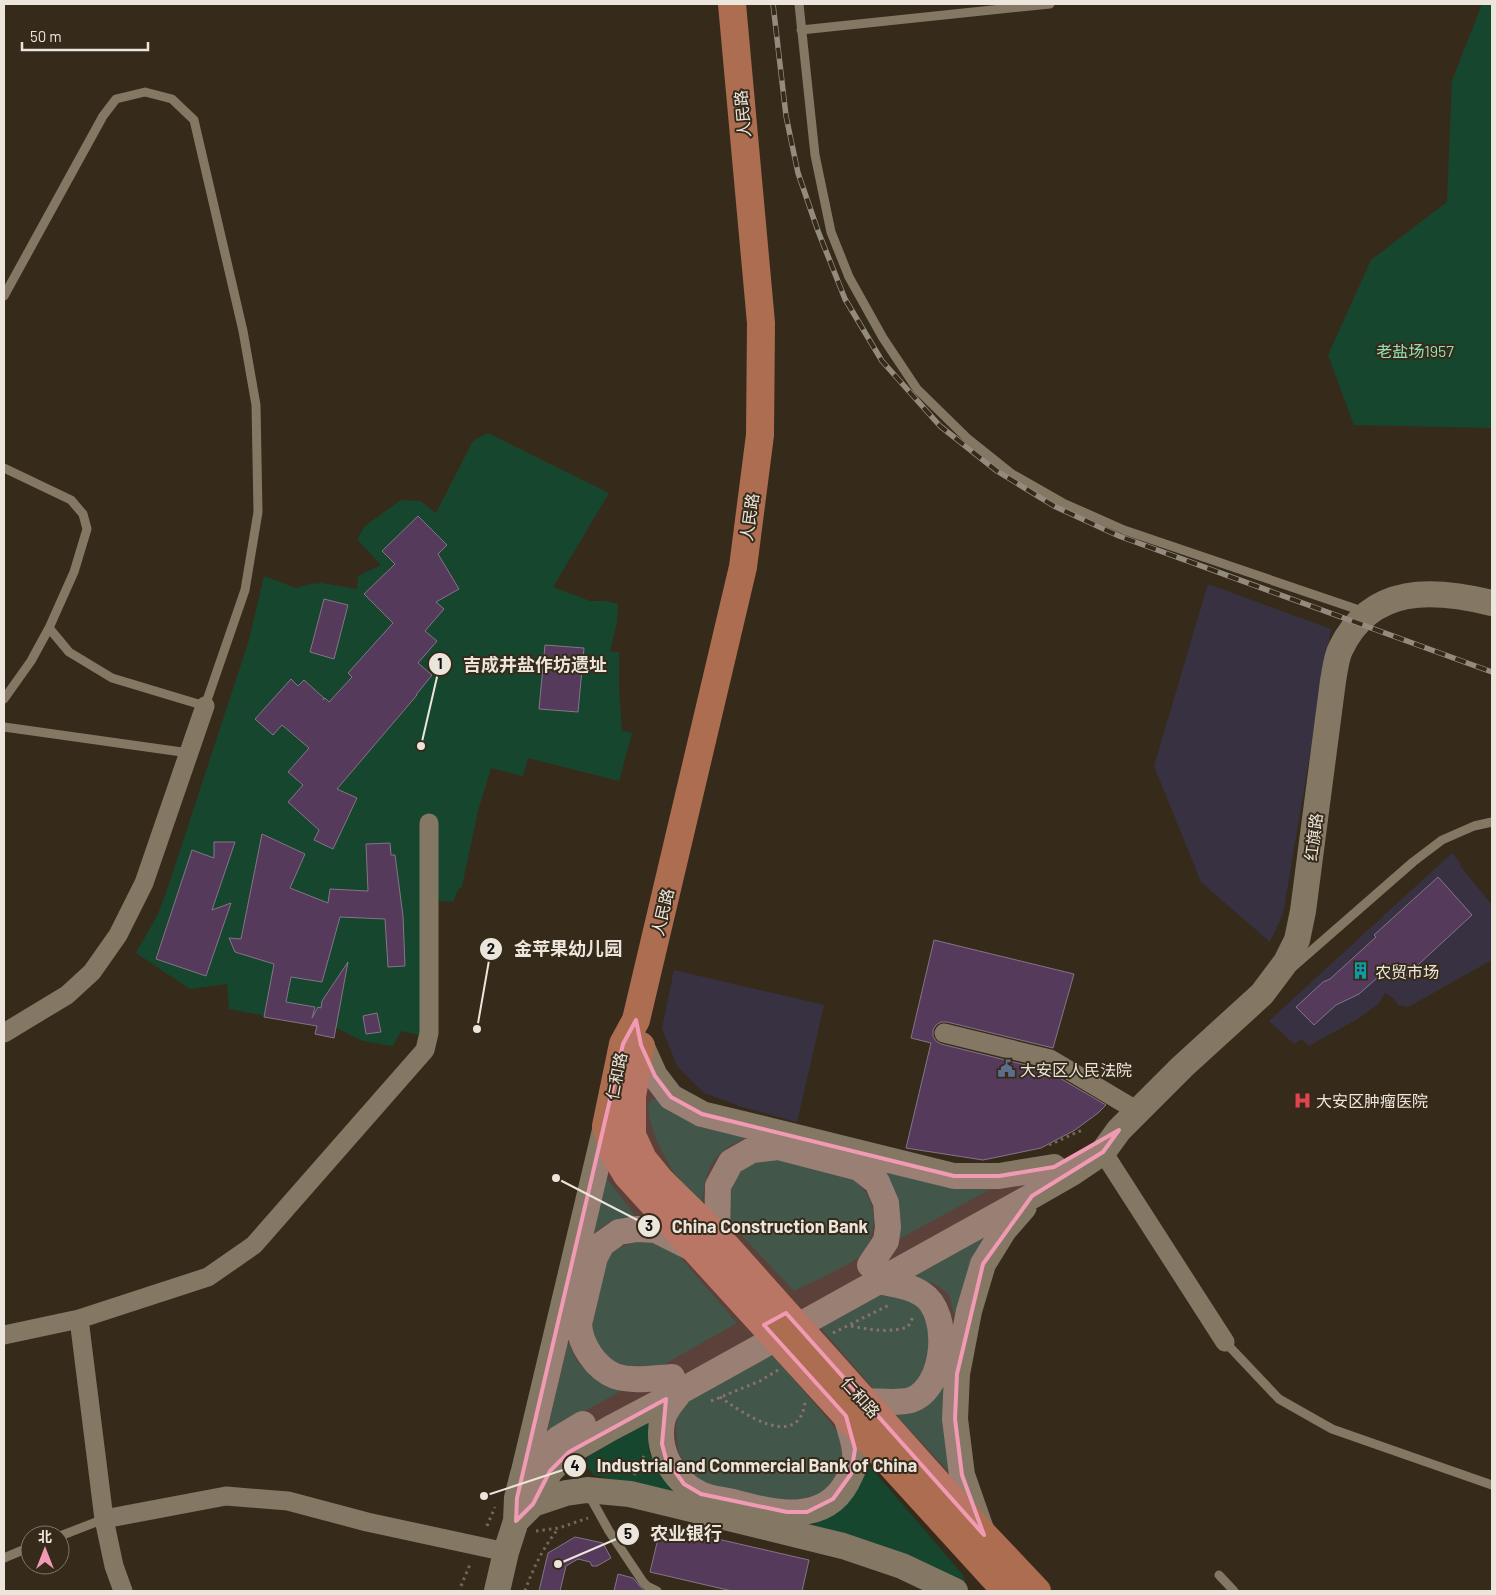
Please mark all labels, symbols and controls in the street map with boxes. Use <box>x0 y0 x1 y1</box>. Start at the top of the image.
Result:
scale bar <box>22 20 149 52</box>
text: 50 m <box>30 27 62 45</box>
street label: 人民路 <box>730 89 754 139</box>
park label: 老盐场1957 <box>1376 341 1454 360</box>
street label: 人民路 <box>736 492 762 542</box>
callout: 吉成井盐作坊遗址 <box>428 648 617 681</box>
text: 吉成井盐作坊遗址 <box>463 653 607 675</box>
text: 1 <box>437 654 443 672</box>
street label: 红旗路 <box>1301 812 1325 862</box>
street label: 人民路 <box>647 886 677 938</box>
callout: 金苹果幼儿园 <box>479 932 632 965</box>
text: 金苹果幼儿园 <box>514 937 622 959</box>
text: 2 <box>487 939 495 957</box>
building icon: 农贸市场 <box>1351 961 1371 981</box>
place label: 农贸市场 <box>1375 962 1439 981</box>
street label: 仁和路 <box>602 1051 630 1101</box>
public building icon: 大安区人民法院 <box>996 1059 1016 1079</box>
place label: 大安区人民法院 <box>1020 1060 1132 1079</box>
hospital icon: 大安区肿瘤医院 <box>1292 1090 1312 1110</box>
place label: 大安区肿瘤医院 <box>1316 1091 1428 1110</box>
callout: China Construction Bank <box>637 1210 878 1243</box>
text: China Construction Bank <box>672 1215 869 1237</box>
text: 3 <box>645 1216 653 1234</box>
street label: 仁和路 <box>838 1373 884 1421</box>
callout: Industrial and Commercial Bank of China <box>562 1449 928 1482</box>
text: Industrial and Commercial Bank of China <box>597 1454 917 1476</box>
text: 4 <box>570 1456 580 1474</box>
callout: 农业银行 <box>615 1517 732 1550</box>
text: 农业银行 <box>650 1522 722 1544</box>
text: 5 <box>624 1524 632 1542</box>
north arrow <box>20 1525 70 1575</box>
text: 北 <box>38 1528 52 1545</box>

